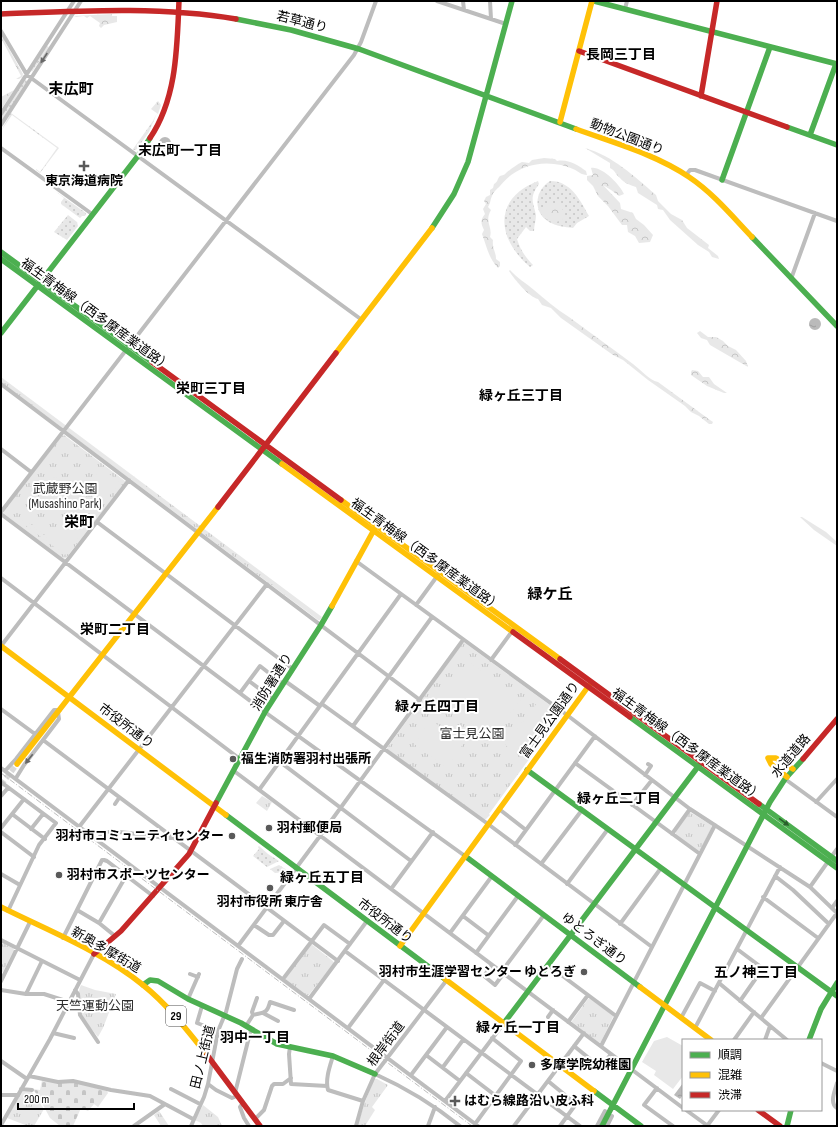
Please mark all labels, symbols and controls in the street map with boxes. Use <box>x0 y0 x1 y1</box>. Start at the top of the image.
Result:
street label: 若草通り <box>275 8 329 36</box>
district label: 長岡三丁目 <box>586 46 656 63</box>
one-way arrow <box>40 53 48 63</box>
district label: 末広町 <box>48 80 94 99</box>
street label: 動物公園通り <box>588 116 666 158</box>
district label: 末広町一丁目 <box>138 142 222 159</box>
marker: 東京海道病院 <box>78 160 90 172</box>
place label: 東京海道病院 <box>45 173 123 189</box>
street label: 福生青梅線（西多摩産業道路） <box>18 255 174 375</box>
district label: 栄町三丁目 <box>176 380 246 397</box>
district label: 緑ヶ丘三丁目 <box>479 387 563 404</box>
park label: 武蔵野公園 (Musashino Park) <box>28 481 102 512</box>
street label: 福生青梅線（西多摩産業道路） <box>348 495 504 615</box>
district label: 栄町 <box>64 513 94 532</box>
district label: 緑ケ丘 <box>527 585 573 604</box>
district label: 栄町二丁目 <box>80 621 150 638</box>
street label: 消防署通り <box>248 650 296 714</box>
street label: 富士見公園通り <box>517 678 583 762</box>
street label: 福生青梅線（西多摩産業道路） <box>609 685 765 805</box>
district label: 緑ヶ丘四丁目 <box>395 698 479 715</box>
street label: 市役所通り <box>95 700 157 752</box>
park label: 富士見公園 <box>439 726 505 742</box>
street label: 水道道路 <box>768 731 814 781</box>
place label: 福生消防署羽村出張所 <box>241 751 371 767</box>
one-way arrow <box>24 753 33 764</box>
marker: 福生消防署羽村出張所 <box>228 754 238 764</box>
district label: 緑ヶ丘二丁目 <box>577 790 661 807</box>
one-way arrow <box>778 818 789 826</box>
place label: 羽村郵便局 <box>277 820 342 836</box>
marker: 羽村郵便局 <box>264 823 274 833</box>
place label: 羽村市コミュニティセンター <box>56 828 224 844</box>
marker: 羽村市コミュニティセンター <box>227 831 237 841</box>
place label: 羽村市スポーツセンター <box>67 867 210 883</box>
district label: 緑ヶ丘五丁目 <box>280 869 364 886</box>
marker: 羽村市スポーツセンター <box>54 870 64 880</box>
marker: 羽村市役所 東庁舎 <box>265 883 275 893</box>
place label: 羽村市役所 東庁舎 <box>217 894 323 910</box>
street label: 市役所通り <box>354 895 416 947</box>
street label: ゆとろぎ通り <box>558 909 630 969</box>
street label: 新奥多摩街道 <box>68 924 144 976</box>
place label: 羽村市生涯学習センター ゆとろぎ <box>379 964 576 980</box>
district label: 五ノ神三丁目 <box>714 964 798 981</box>
marker: 羽村市生涯学習センター ゆとろぎ <box>579 967 589 977</box>
park label: 天竺運動公園 <box>56 998 134 1014</box>
road number: 29 <box>166 1006 186 1026</box>
street label: 根岸街道 <box>364 1018 408 1070</box>
district label: 緑ヶ丘一丁目 <box>476 1019 560 1036</box>
street label: 田ノ上街道 <box>187 1024 219 1090</box>
district label: 羽中一丁目 <box>220 1029 290 1046</box>
legend <box>682 1039 822 1111</box>
text: 順調 <box>718 1048 742 1063</box>
place label: 多摩学院幼稚園 <box>540 1057 631 1073</box>
marker: 多摩学院幼稚園 <box>527 1060 537 1070</box>
text: 混雑 <box>718 1068 742 1083</box>
scale bar <box>18 1085 134 1111</box>
text: 渋滞 <box>718 1088 742 1103</box>
text: 200 m <box>24 1092 50 1107</box>
place label: はむら線路沿い皮ふ科 <box>464 1093 594 1109</box>
marker: はむら線路沿い皮ふ科 <box>449 1095 461 1107</box>

